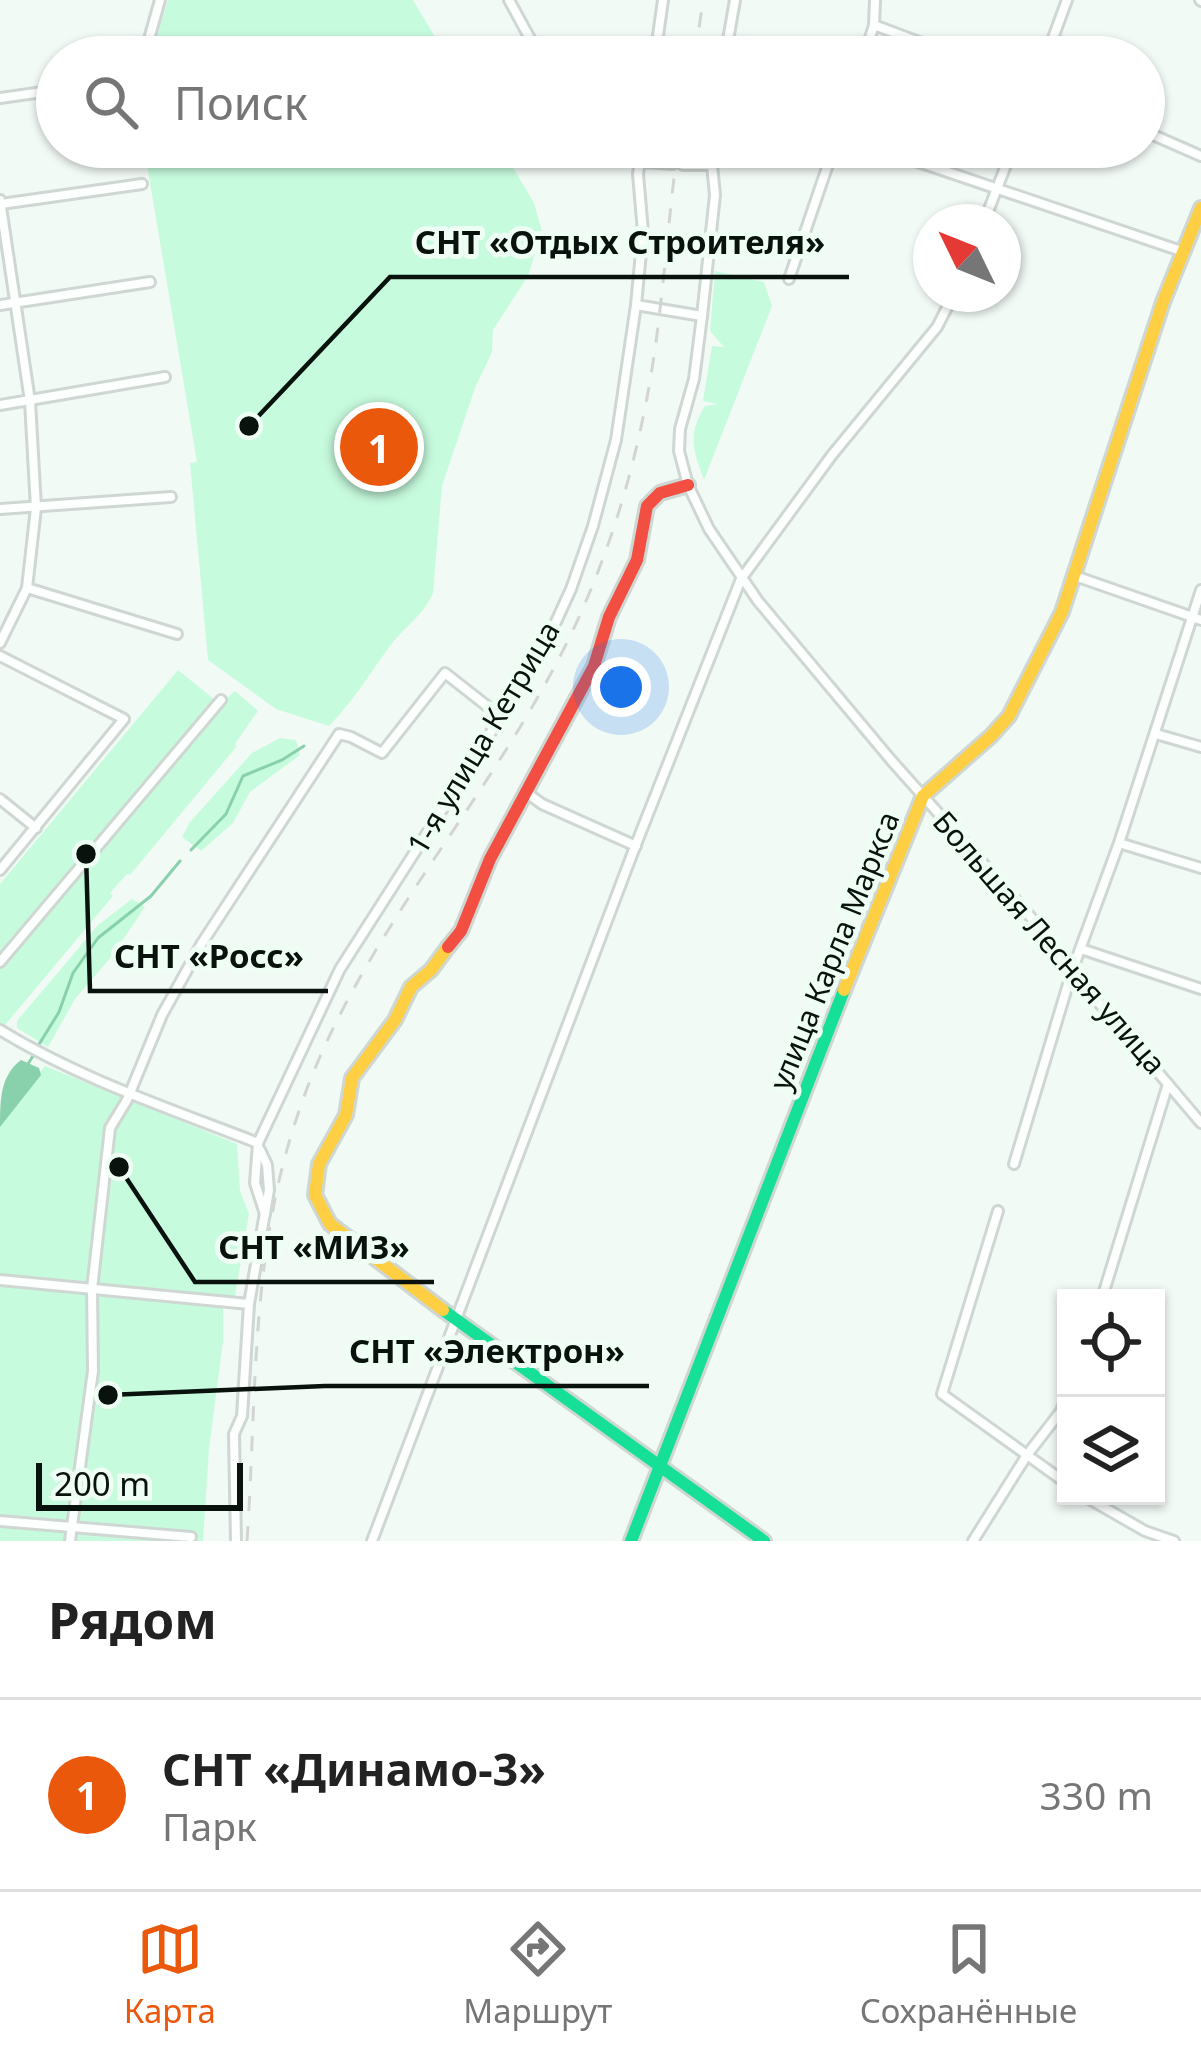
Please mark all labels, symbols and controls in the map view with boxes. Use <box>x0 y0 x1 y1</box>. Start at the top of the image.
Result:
search box <box>36 36 1165 168</box>
icon: search <box>78 69 144 135</box>
text: Поиск <box>174 72 308 133</box>
north arrow <box>913 204 1021 312</box>
callout: СНТ «Отдых Строителя» <box>390 208 849 277</box>
text: СНТ «Отдых Строителя» <box>415 219 825 264</box>
pin: 1 <box>340 402 418 492</box>
street label: 1-я улица Кетрица <box>397 613 569 861</box>
your location <box>591 657 651 717</box>
street label: Большая Лесная улица <box>924 802 1176 1082</box>
street label: улица Карла Маркса <box>759 805 908 1096</box>
callout: СНТ «Росс» <box>90 922 328 991</box>
text: СНТ «Росс» <box>114 933 304 978</box>
callout: СНТ «МИЗ» <box>195 1213 434 1282</box>
text: СНТ «МИЗ» <box>218 1224 410 1269</box>
map controls <box>1057 1289 1165 1505</box>
button: locate <box>1057 1289 1165 1397</box>
callout: СНТ «Электрон» <box>325 1317 649 1386</box>
text: СНТ «Электрон» <box>349 1328 625 1373</box>
button: layers <box>1057 1397 1165 1505</box>
scale bar <box>36 1457 243 1510</box>
text: 200 m <box>54 1461 150 1506</box>
text: Рядом <box>48 1584 217 1654</box>
text: СНТ «Динамо-3» <box>162 1738 546 1799</box>
text: 1 <box>76 1768 98 1821</box>
text: 330 m <box>1039 1768 1153 1821</box>
text: Парк <box>162 1799 257 1852</box>
tab: Карта <box>124 1916 216 2033</box>
tab: Маршрут <box>463 1916 612 2033</box>
tab: Сохранённые <box>860 1916 1077 2033</box>

